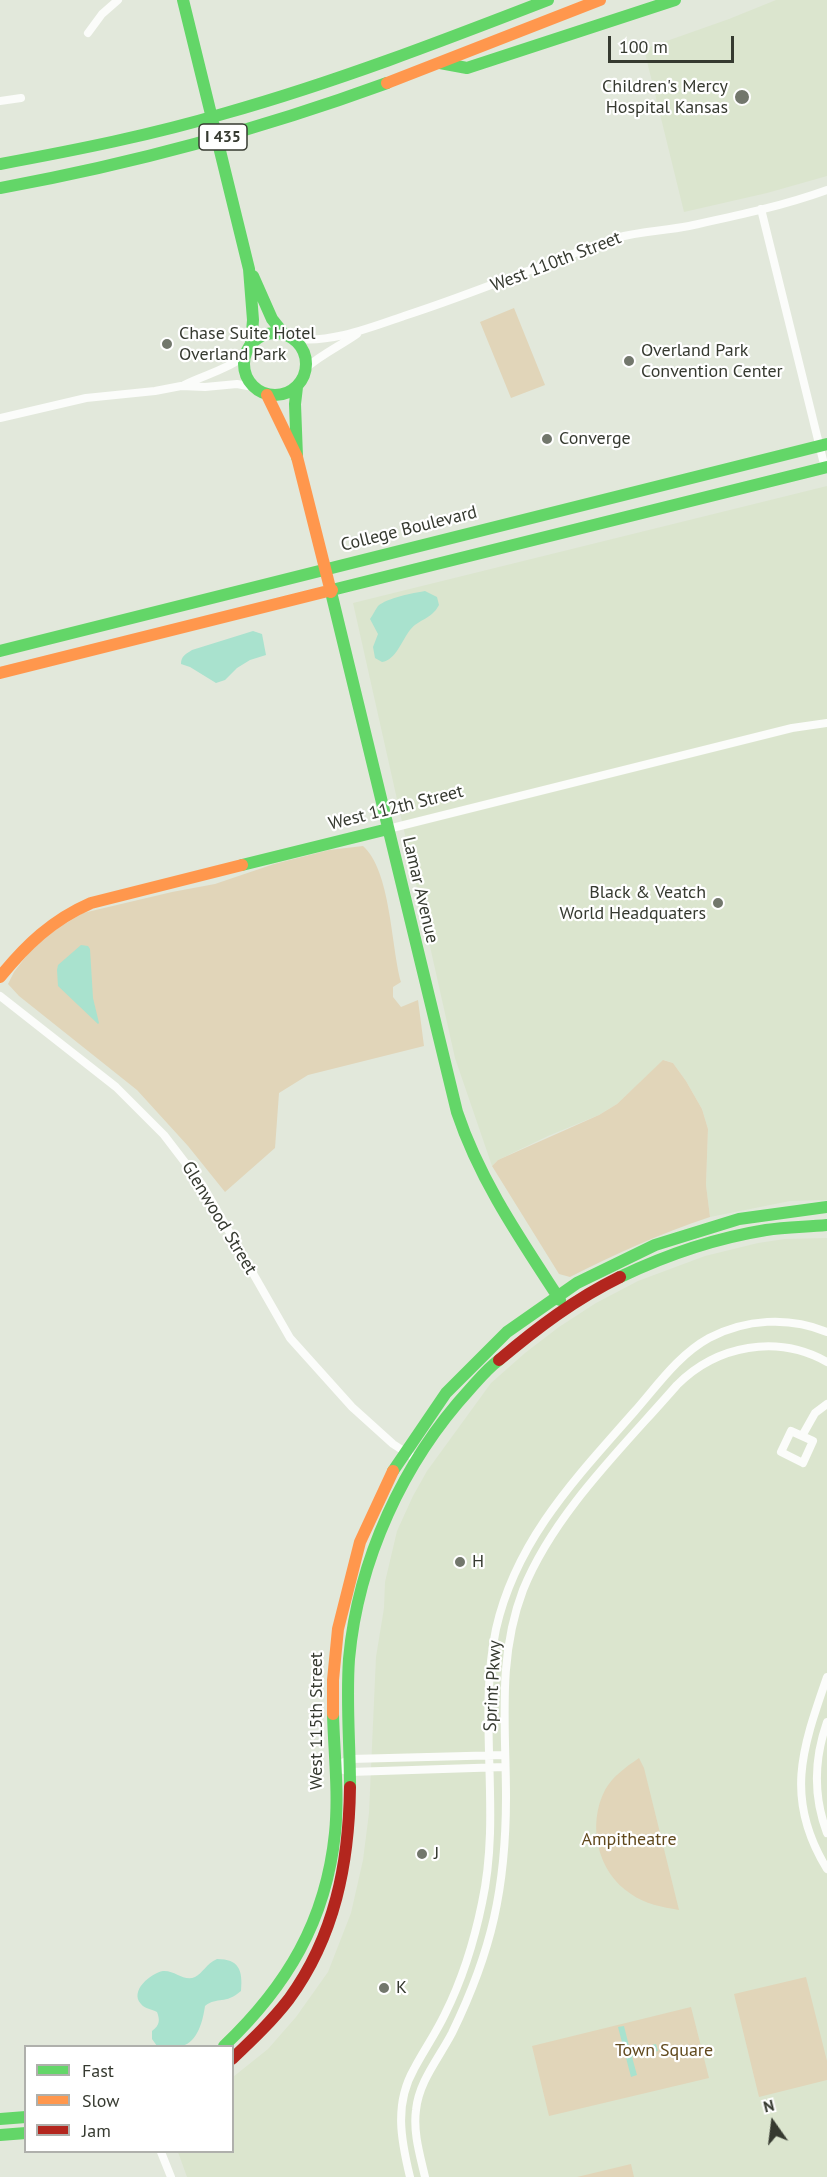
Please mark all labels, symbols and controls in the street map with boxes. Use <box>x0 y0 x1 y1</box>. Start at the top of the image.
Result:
scale bar <box>611 24 737 62</box>
text: 100 m <box>619 35 668 58</box>
place label: Children's Mercy Hospital Kansas <box>602 76 728 118</box>
marker: Children's Mercy Hospital Kansas <box>733 88 751 106</box>
road number: I 435 <box>199 124 247 150</box>
street label: West 110th Street <box>488 227 624 297</box>
place label: Chase Suite Hotel Overland Park <box>179 323 316 366</box>
marker: Chase Suite Hotel Overland Park <box>160 337 174 351</box>
place label: Overland Park Convention Center <box>641 340 783 382</box>
marker: Overland Park Convention Center <box>622 354 636 368</box>
place label: Converge <box>559 428 631 450</box>
marker: Converge <box>540 432 554 446</box>
street label: College Boulevard <box>339 502 479 556</box>
street label: West 112th Street <box>326 781 466 835</box>
street label: Lamar Avenue <box>397 835 443 945</box>
place label: Black & Veatch World Headquaters <box>559 882 706 924</box>
marker: Black & Veatch World Headquaters <box>711 896 725 910</box>
street label: Glenwood Street <box>177 1158 261 1278</box>
place label: H <box>472 1551 484 1573</box>
marker: H <box>453 1555 467 1569</box>
street label: Sprint Pkwy <box>480 1640 506 1732</box>
street label: West 115th Street <box>306 1652 328 1790</box>
park label: Ampitheatre <box>581 1829 677 1851</box>
place label: J <box>434 1843 439 1865</box>
marker: J <box>415 1847 429 1861</box>
place label: K <box>396 1977 407 1999</box>
marker: K <box>377 1981 391 1995</box>
park label: Town Square <box>615 2040 713 2062</box>
legend <box>24 2045 234 2153</box>
text: Fast <box>82 2059 114 2082</box>
text: Slow <box>82 2089 120 2112</box>
north arrow <box>743 2093 803 2153</box>
text: N <box>761 2095 776 2117</box>
text: Jam <box>82 2119 111 2142</box>

